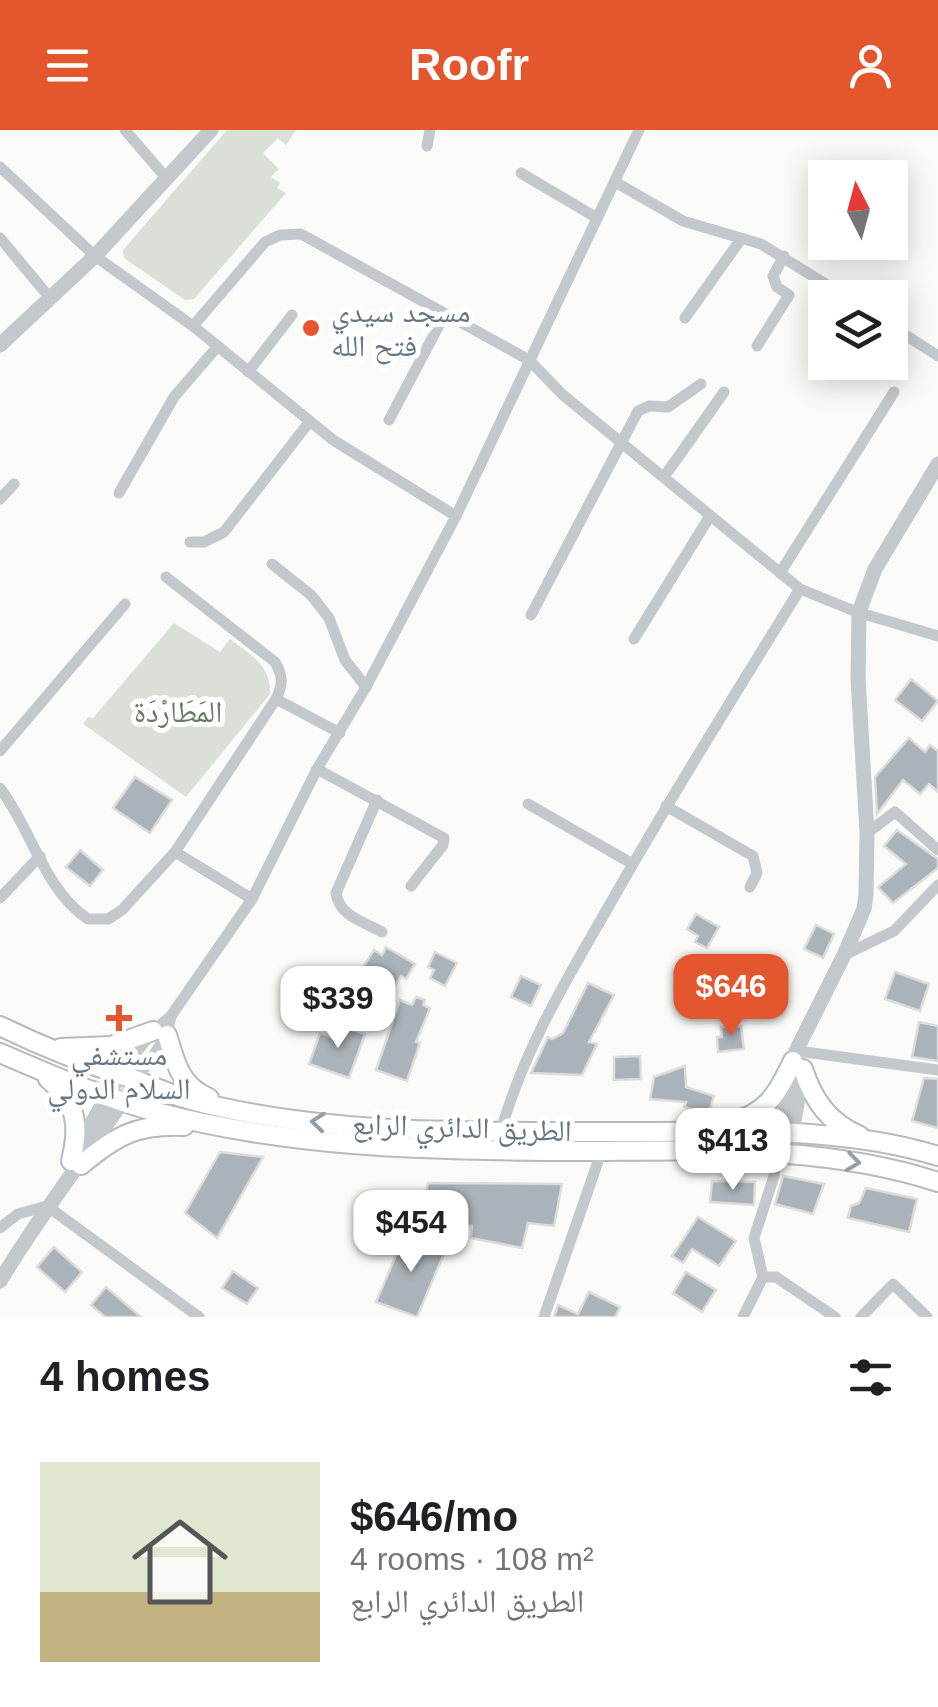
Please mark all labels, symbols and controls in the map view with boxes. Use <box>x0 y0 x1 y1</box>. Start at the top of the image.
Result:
icon: menu <box>40 38 95 93</box>
icon: person <box>843 38 898 93</box>
text: Roofr <box>409 39 529 90</box>
north arrow <box>808 160 908 260</box>
map controls <box>808 160 908 380</box>
button: layers <box>808 280 908 380</box>
place label: مسجد سيدي فتح الله <box>331 295 470 365</box>
marker: مسجد سيدي فتح الله <box>300 317 322 339</box>
park label: المَطَارْدَة <box>134 695 222 728</box>
pin: $646 <box>672 954 790 1039</box>
pin: $339 <box>279 966 397 1051</box>
text: $646 <box>695 968 767 1004</box>
text: $339 <box>302 980 374 1016</box>
marker: مستشفي السلام الدولي <box>106 1005 132 1031</box>
place label: مستشفي السلام الدولي <box>47 1038 191 1112</box>
street label: الطريق الدائري الرابع <box>351 1107 572 1155</box>
pin: $413 <box>674 1108 792 1193</box>
one-way arrow <box>310 1111 326 1133</box>
text: $413 <box>697 1122 769 1158</box>
one-way arrow <box>845 1151 861 1172</box>
pin: $454 <box>352 1190 470 1275</box>
text: $454 <box>375 1204 447 1240</box>
icon: filters <box>843 1350 898 1405</box>
text: 4 homes <box>40 1353 210 1400</box>
text: $646/mo <box>350 1493 518 1540</box>
icon: home <box>120 1502 240 1622</box>
text: 4 rooms · 108 m² <box>350 1541 594 1577</box>
text: الطريق الدائري الرابع <box>350 1583 584 1619</box>

